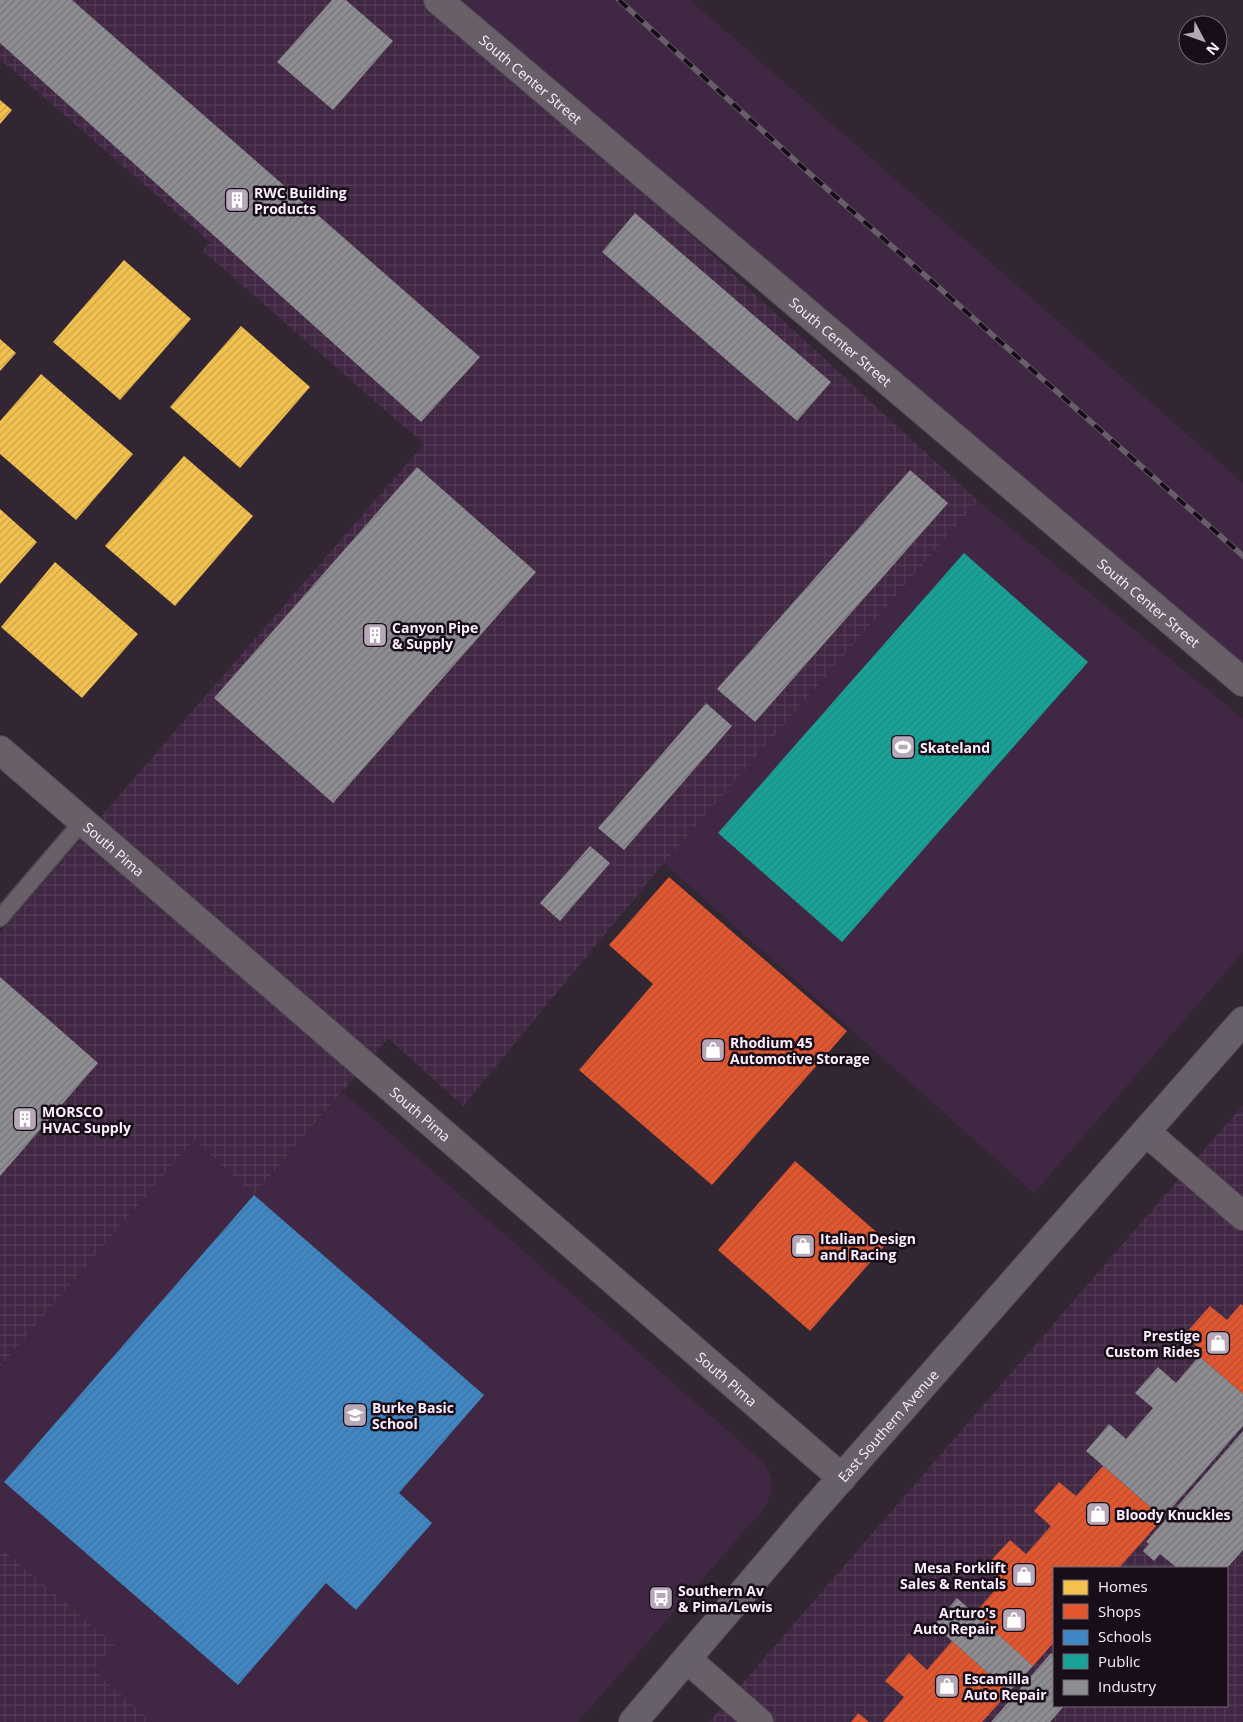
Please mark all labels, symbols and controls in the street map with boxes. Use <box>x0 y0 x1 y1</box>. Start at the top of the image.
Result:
north arrow <box>1178 15 1228 65</box>
street label: South Center Street <box>476 30 586 128</box>
text: N <box>1202 38 1224 59</box>
place label: RWC Building Products <box>254 183 347 218</box>
building icon: RWC Building Products <box>224 187 250 213</box>
street label: South Center Street <box>786 292 896 390</box>
street label: South Center Street <box>1094 554 1204 651</box>
place label: Canyon Pipe & Supply <box>392 618 478 653</box>
building icon: Canyon Pipe & Supply <box>362 622 388 648</box>
sports icon: Skateland <box>890 734 916 760</box>
place label: Skateland <box>920 738 990 757</box>
street label: South Pima <box>80 817 149 880</box>
place label: Rhodium 45 Automotive Storage <box>730 1033 870 1068</box>
shop icon: Rhodium 45 Automotive Storage <box>700 1037 726 1063</box>
street label: South Pima <box>386 1082 455 1145</box>
place label: MORSCO HVAC Supply <box>42 1102 131 1137</box>
building icon: MORSCO HVAC Supply <box>12 1106 38 1132</box>
place label: Italian Design and Racing <box>820 1229 916 1264</box>
shop icon: Italian Design and Racing <box>790 1233 816 1259</box>
place label: Prestige Custom Rides <box>1105 1326 1200 1361</box>
shop icon: Prestige Custom Rides <box>1205 1330 1231 1356</box>
street label: South Pima <box>693 1347 761 1410</box>
street label: East Southern Avenue <box>833 1365 942 1486</box>
place label: Burke Basic School <box>372 1398 454 1433</box>
school or university icon: Burke Basic School <box>342 1402 368 1428</box>
shop icon: Bloody Knuckles <box>1085 1501 1111 1527</box>
place label: Bloody Knuckles <box>1116 1505 1231 1524</box>
place label: Mesa Forklift Sales & Rentals <box>900 1558 1006 1593</box>
shop icon: Mesa Forklift Sales & Rentals <box>1011 1562 1037 1588</box>
legend <box>1053 1567 1228 1707</box>
text: Homes <box>1098 1576 1148 1596</box>
place label: Southern Av & Pima/Lewis <box>678 1581 773 1616</box>
bus stop icon: Southern Av & Pima/Lewis <box>648 1585 674 1611</box>
text: Shops <box>1098 1601 1141 1621</box>
place label: Arturo's Auto Repair <box>913 1603 997 1638</box>
shop icon: Arturo's Auto Repair <box>1001 1607 1027 1633</box>
text: Schools <box>1098 1626 1152 1646</box>
text: Public <box>1098 1651 1140 1671</box>
place label: Escamilla Auto Repair <box>964 1669 1047 1704</box>
shop icon: Escamilla Auto Repair <box>934 1673 960 1699</box>
text: Industry <box>1098 1676 1156 1696</box>

